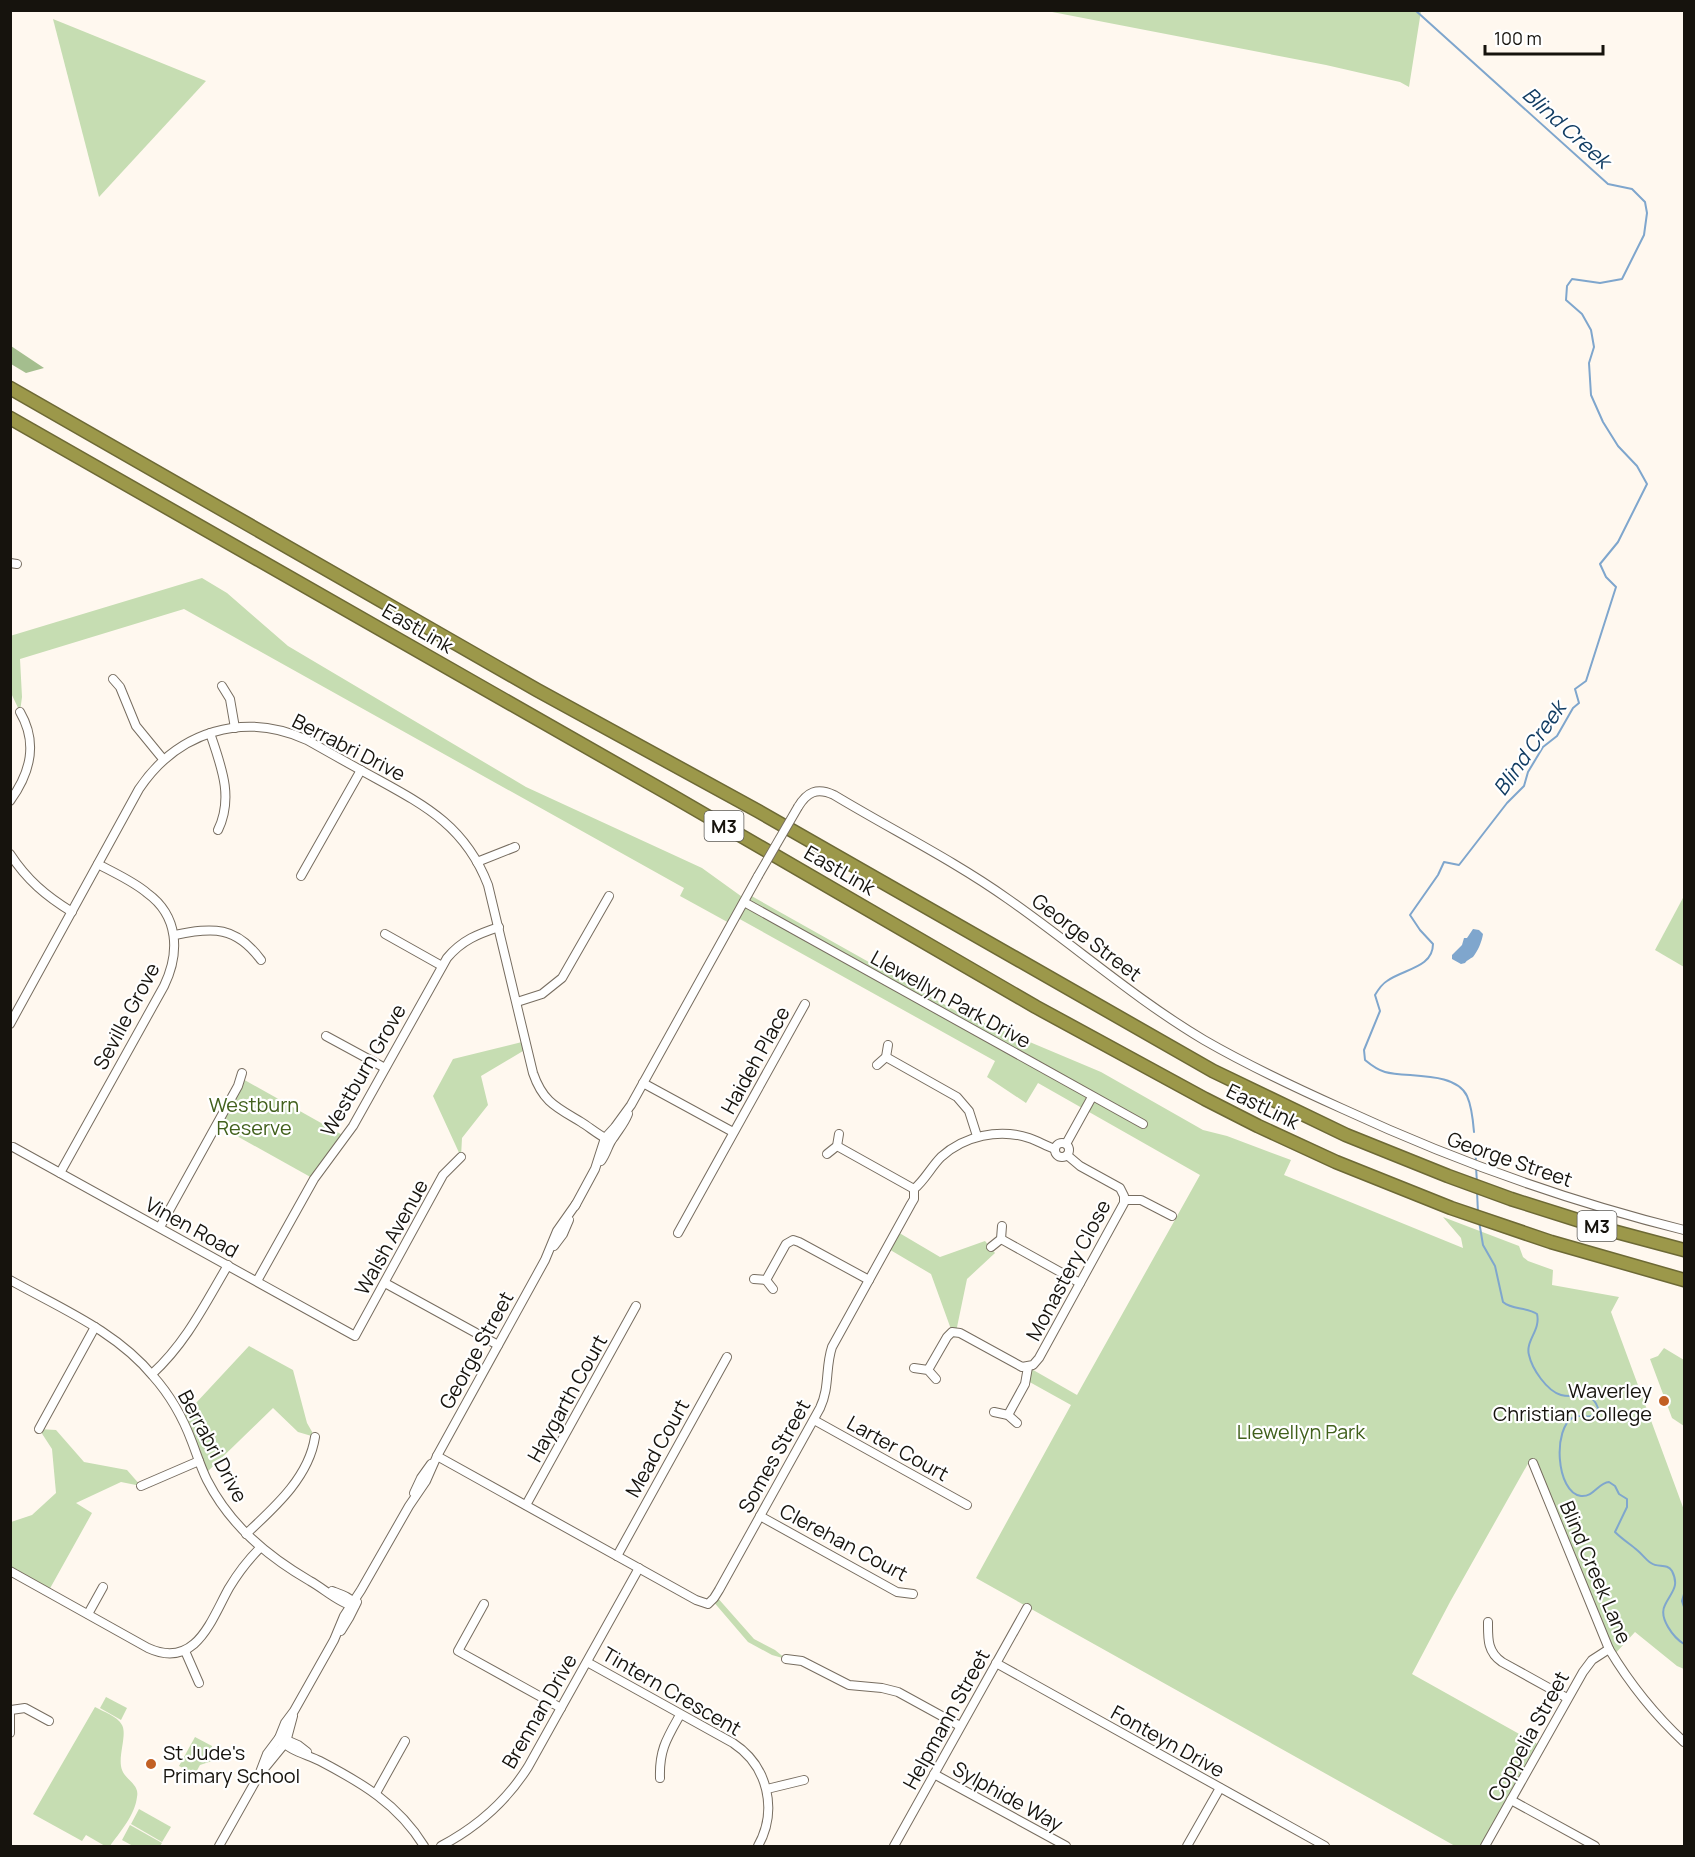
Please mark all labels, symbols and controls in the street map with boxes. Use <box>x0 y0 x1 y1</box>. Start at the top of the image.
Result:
scale bar <box>1485 18 1604 56</box>
text: 100 m <box>1494 26 1542 50</box>
water label: Blind Creek <box>1517 80 1619 176</box>
street label: EastLink <box>378 597 459 660</box>
water label: Blind Creek <box>1486 693 1573 801</box>
street label: Berrabri Drive <box>288 707 410 787</box>
road number: M3 <box>704 811 744 841</box>
street label: EastLink <box>800 839 881 902</box>
street label: George Street <box>1027 887 1147 987</box>
street label: Llewellyn Park Drive <box>866 944 1036 1054</box>
street label: Seville Grove <box>87 958 165 1074</box>
street label: Westburn Grove <box>314 999 412 1141</box>
street label: Haideh Place <box>714 1001 796 1119</box>
street label: EastLink <box>1222 1077 1305 1136</box>
park label: Westburn Reserve <box>209 1091 299 1141</box>
street label: George Street <box>1444 1125 1576 1193</box>
street label: Walsh Avenue <box>348 1174 434 1300</box>
street label: Vinen Road <box>140 1190 244 1264</box>
street label: Monastery Close <box>1019 1195 1117 1345</box>
road number: M3 <box>1578 1211 1616 1241</box>
street label: George Street <box>433 1286 519 1414</box>
street label: Haygarth Court <box>521 1329 613 1467</box>
place label: Waverley Christian College <box>1493 1377 1652 1427</box>
street label: Berrabri Drive <box>172 1385 254 1507</box>
street label: Mead Court <box>619 1394 695 1502</box>
street label: Somes Street <box>732 1394 816 1518</box>
marker: Waverley Christian College <box>1657 1394 1671 1408</box>
street label: Larter Court <box>842 1409 954 1487</box>
park label: Llewellyn Park <box>1237 1418 1366 1445</box>
street label: Blind Creek Lane <box>1554 1496 1638 1648</box>
street label: Clerehan Court <box>775 1497 913 1587</box>
street label: Tintern Crescent <box>598 1640 746 1742</box>
street label: Helpmann Street <box>896 1644 996 1794</box>
street label: Brennan Drive <box>495 1649 583 1773</box>
street label: Coppelia Street <box>1481 1666 1575 1806</box>
street label: Fonteyn Drive <box>1106 1699 1230 1783</box>
place label: St Jude's Primary School <box>163 1739 300 1789</box>
street label: Sylphide Way <box>948 1755 1068 1838</box>
marker: St Jude's Primary School <box>144 1757 158 1771</box>

